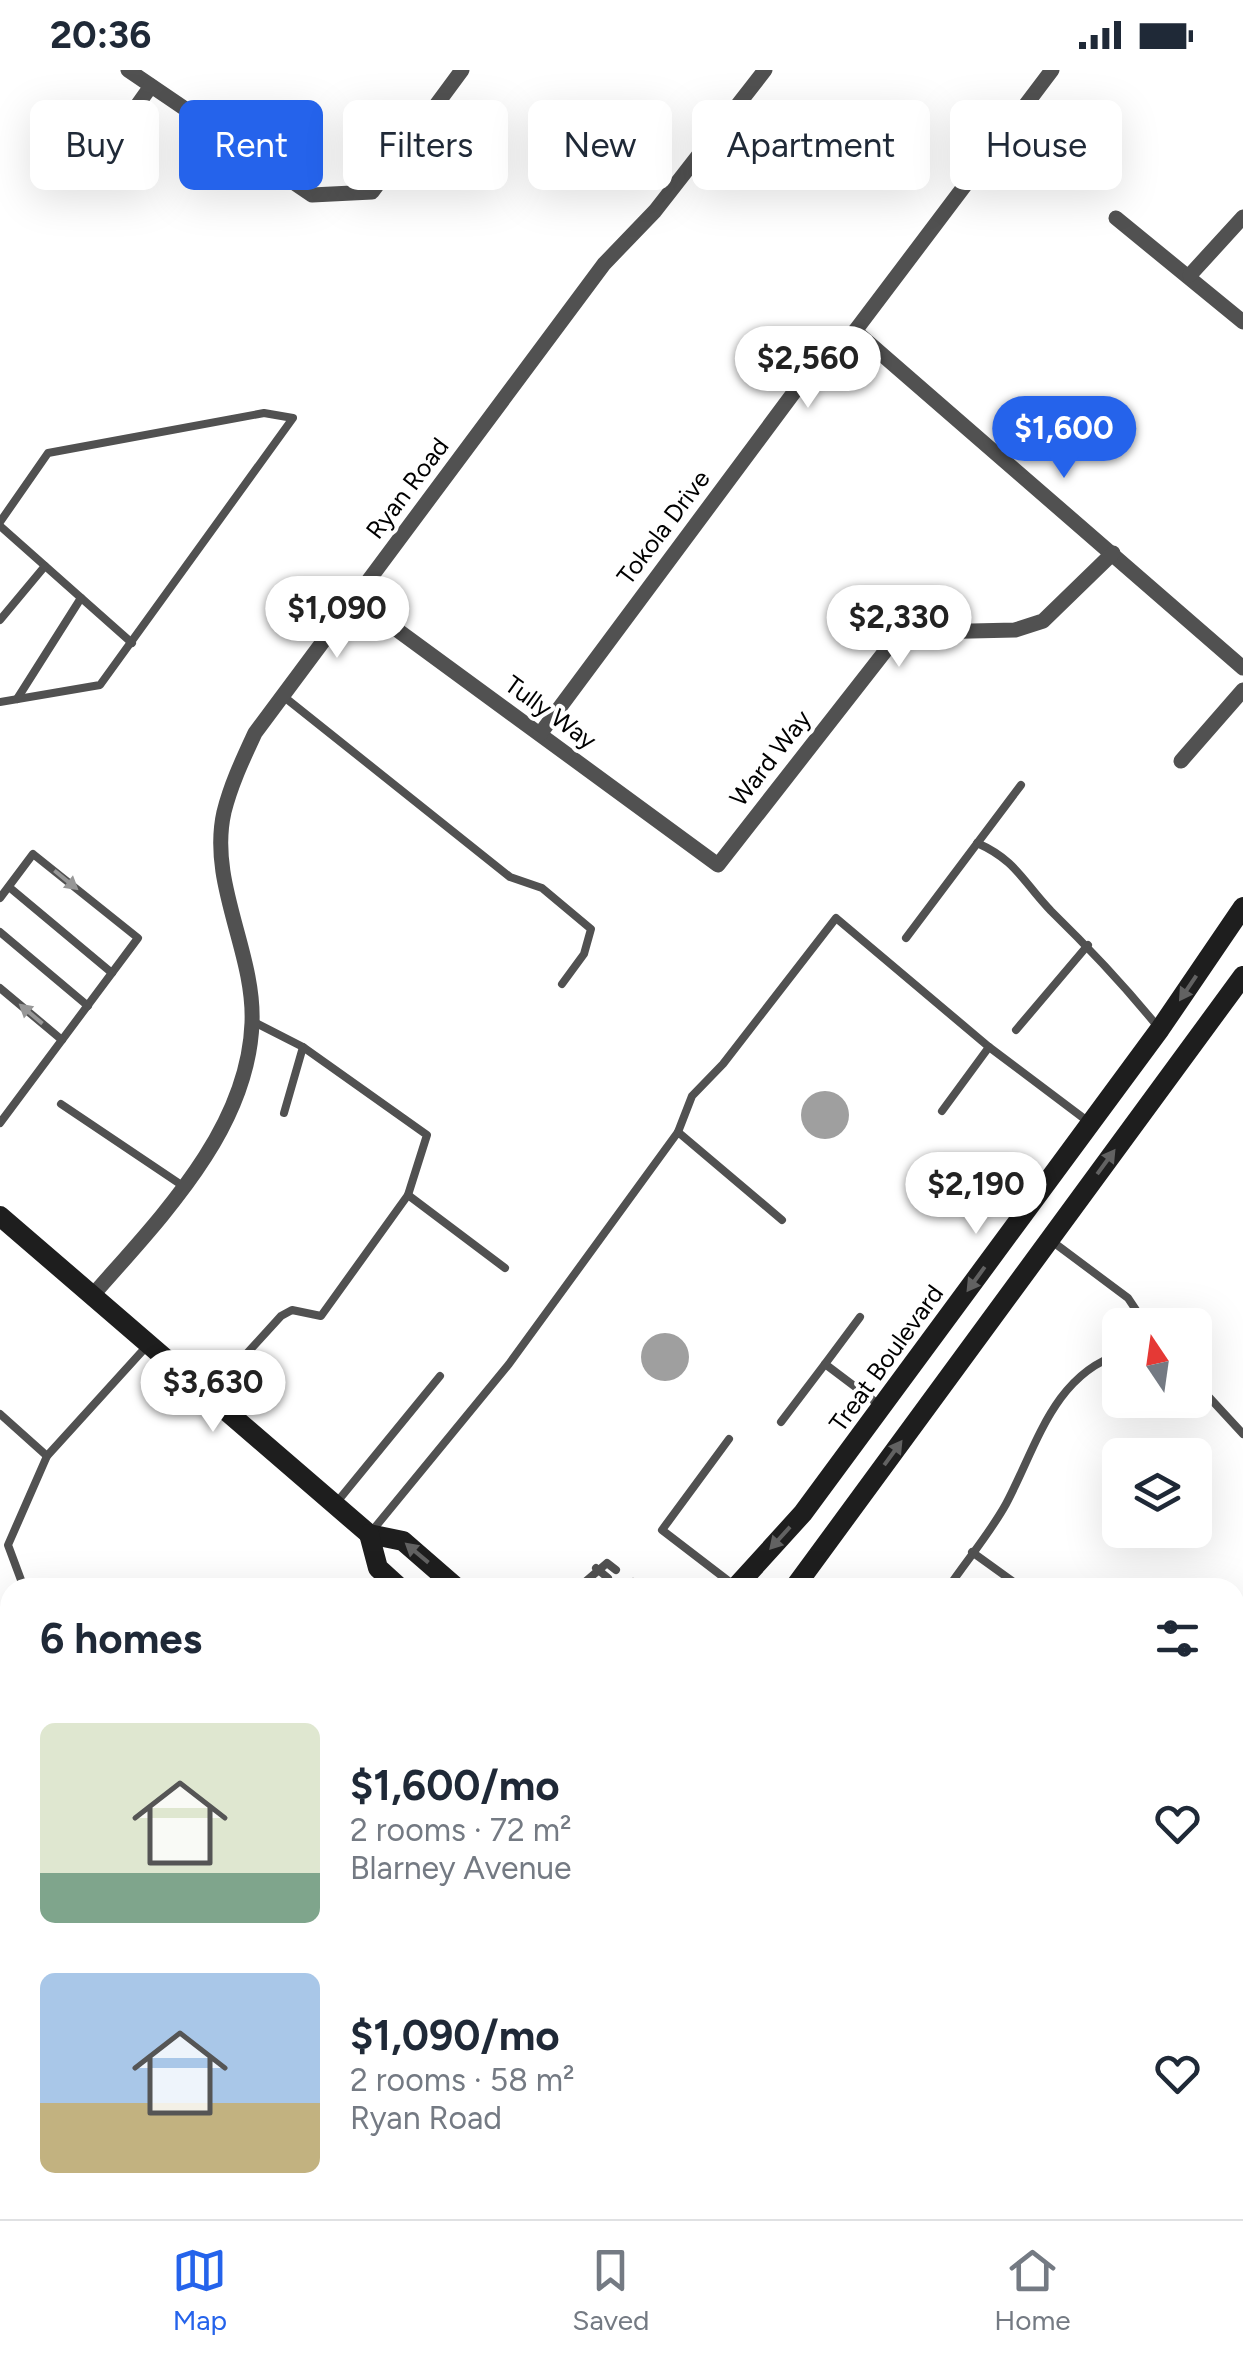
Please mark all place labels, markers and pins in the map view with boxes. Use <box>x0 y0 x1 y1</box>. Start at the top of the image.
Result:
pin: $2,560 <box>727 326 889 411</box>
pin: $1,600 <box>983 396 1145 481</box>
pin: $1,090 <box>256 576 418 661</box>
pin: $2,330 <box>818 585 980 670</box>
pin: $2,190 <box>895 1152 1057 1237</box>
pin: $3,630 <box>132 1350 294 1435</box>

